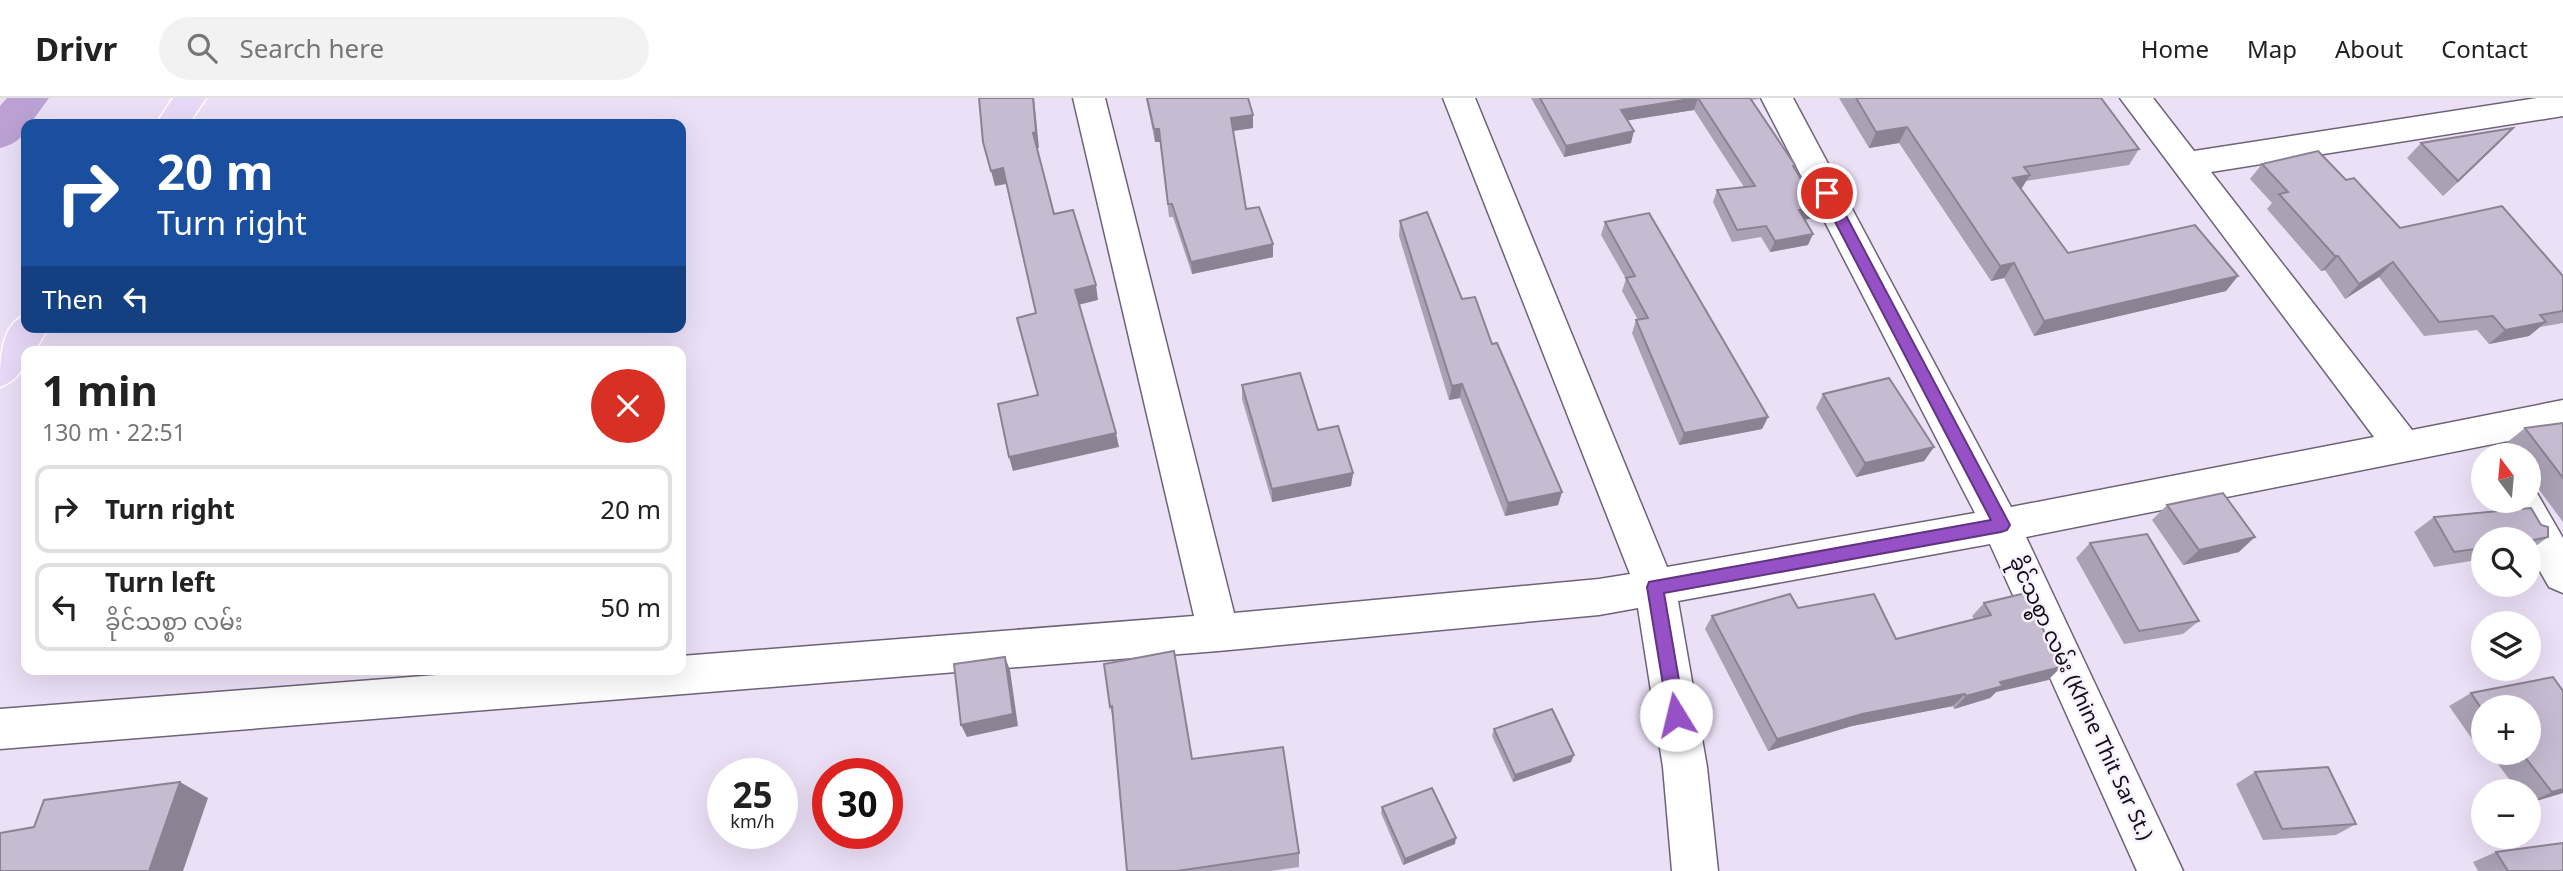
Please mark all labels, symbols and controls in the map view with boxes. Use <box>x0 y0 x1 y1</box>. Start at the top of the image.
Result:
search box <box>159 17 649 80</box>
text: Drivr <box>35 26 117 71</box>
icon: search <box>183 29 221 67</box>
text: Search here <box>239 30 384 66</box>
text: Home <box>2141 32 2209 65</box>
text: Map <box>2247 32 2297 65</box>
text: About <box>2335 32 2403 65</box>
text: Contact <box>2441 32 2528 65</box>
text: 20 m <box>157 138 274 204</box>
icon: right <box>42 147 133 238</box>
pin <box>1797 163 1857 223</box>
icon: arrive <box>1808 174 1846 212</box>
text: Turn right <box>157 201 307 244</box>
icon: left <box>117 280 155 318</box>
text: Then <box>42 281 103 317</box>
text: 1 min <box>42 361 158 418</box>
button: close <box>591 369 665 443</box>
text: 130 m · 22:51 <box>42 416 186 448</box>
north arrow <box>2471 443 2541 513</box>
map controls <box>2471 443 2541 849</box>
icon: right <box>46 490 84 528</box>
text: Turn right <box>105 491 235 527</box>
text: 20 m <box>600 491 661 527</box>
button: search <box>2471 527 2541 597</box>
street label: ခိုင်သစ္စာ လမ်း (Khine Thit Sar St.) <box>1999 550 2161 846</box>
text: Turn left <box>105 564 216 600</box>
icon: left <box>46 588 84 626</box>
text: 50 m <box>600 589 661 625</box>
text: ခိုင်သစ္စာ လမ်း <box>105 605 243 637</box>
button: layers <box>2471 611 2541 681</box>
position arrow <box>1639 678 1713 752</box>
button: + <box>2471 695 2541 765</box>
speed limit sign: 30 <box>812 758 903 849</box>
text: 25 <box>732 771 773 818</box>
button: − <box>2471 779 2541 849</box>
text: km/h <box>730 809 775 833</box>

